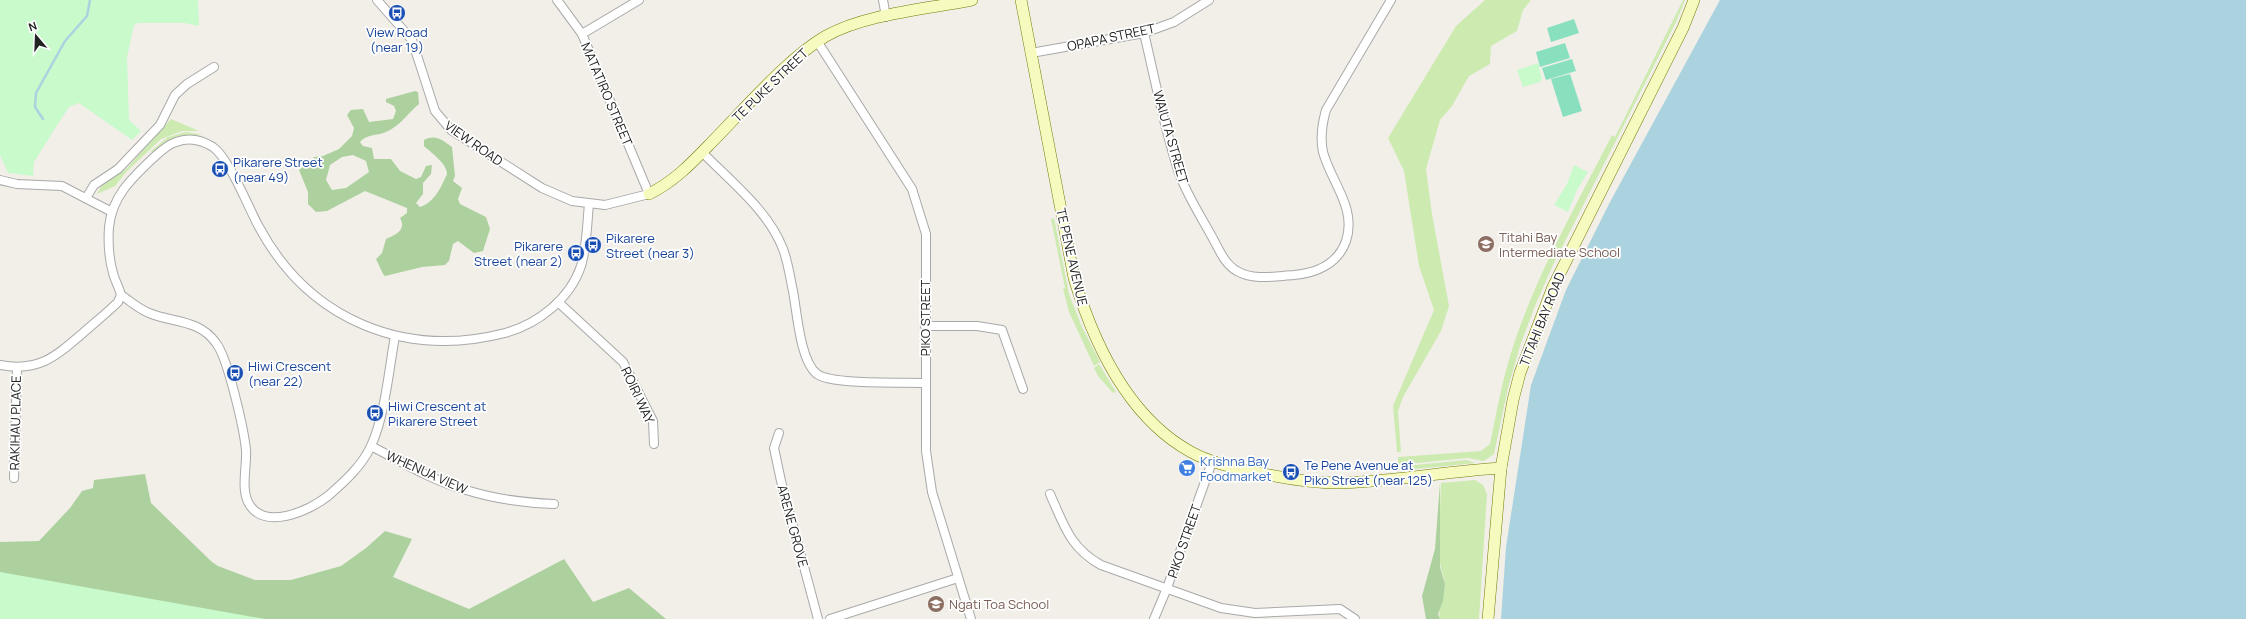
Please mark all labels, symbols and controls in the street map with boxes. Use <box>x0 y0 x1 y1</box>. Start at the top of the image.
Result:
bus stop icon: View Road (near 19) <box>387 3 407 23</box>
north arrow <box>16 16 56 56</box>
text: N <box>26 18 39 34</box>
street label: OPAPA STREET <box>1065 19 1157 55</box>
place label: View Road (near 19) <box>366 23 428 56</box>
street label: MATATIRO STREET <box>577 39 637 149</box>
street label: TE PUKE STREET <box>728 44 812 126</box>
street label: WAIUTA STREET <box>1149 88 1193 186</box>
street label: VIEW ROAD <box>441 116 507 170</box>
place label: Pikarere Street (near 49) <box>233 153 323 186</box>
bus stop icon: Pikarere Street (near 49) <box>210 159 230 179</box>
street label: TE PENE AVENUE <box>1052 206 1092 308</box>
place label: Titahi Bay Intermediate School <box>1499 228 1620 261</box>
place label: Pikarere Street (near 3) <box>606 229 695 262</box>
school or university icon: Titahi Bay Intermediate School <box>1476 234 1496 254</box>
bus stop icon: Pikarere Street (near 3) <box>583 235 603 255</box>
place label: Pikarere Street (near 2) <box>474 237 563 270</box>
bus stop icon: Pikarere Street (near 2) <box>566 243 586 263</box>
street label: TITAHI BAY ROAD <box>1515 269 1569 369</box>
street label: PIKO STREET <box>916 279 934 356</box>
place label: Hiwi Crescent (near 22) <box>248 357 331 390</box>
bus stop icon: Hiwi Crescent (near 22) <box>225 363 245 383</box>
street label: ROIRI WAY <box>617 364 659 427</box>
street label: RAKIHAU PLACE <box>5 375 25 471</box>
place label: Hiwi Crescent at Pikarere Street <box>388 397 486 430</box>
bus stop icon: Hiwi Crescent at Pikarere Street <box>365 403 385 423</box>
street label: WHENUA VIEW <box>383 446 471 498</box>
place label: Krishna Bay Foodmarket <box>1200 452 1272 485</box>
place label: Te Pene Avenue at Piko Street (near 125) <box>1304 456 1433 489</box>
supermarket icon: Krishna Bay Foodmarket <box>1177 458 1197 478</box>
bus stop icon: Te Pene Avenue at Piko Street (near 125) <box>1281 462 1301 482</box>
street label: ARENE GROVE <box>773 483 813 569</box>
street label: PIKO STREET <box>1163 502 1205 580</box>
school or university icon: Ngati Toa School <box>926 594 946 614</box>
place label: Ngati Toa School <box>949 595 1049 613</box>

